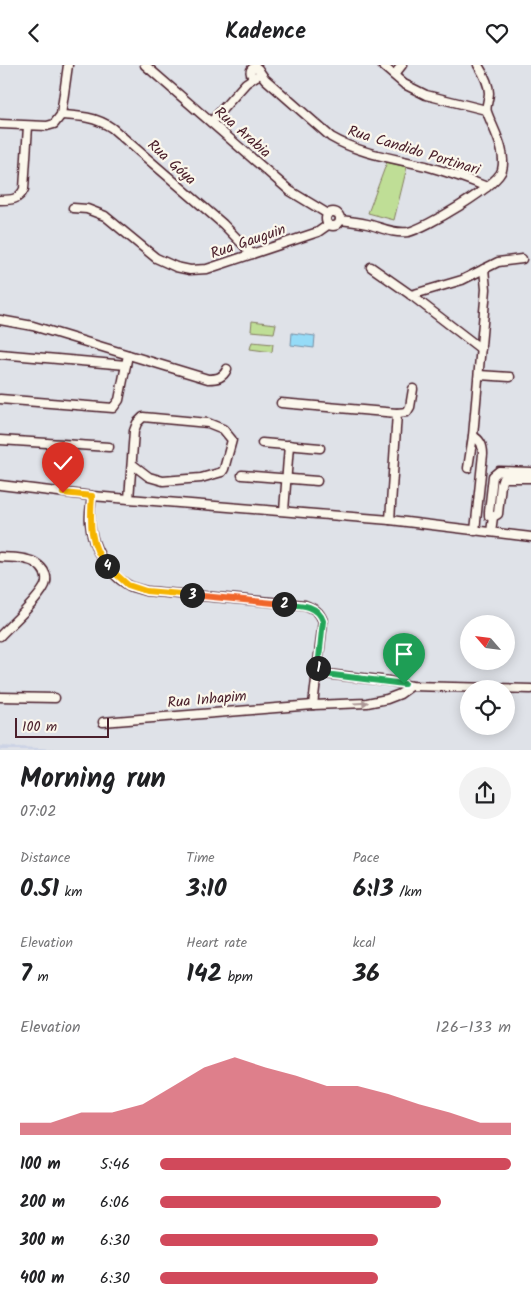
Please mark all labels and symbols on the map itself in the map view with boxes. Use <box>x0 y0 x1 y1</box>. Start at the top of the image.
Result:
street label: Rua Arabia <box>209 101 276 164</box>
street label: Rua Candido Portinari <box>345 119 484 183</box>
street label: Rua Góya <box>141 134 201 191</box>
street label: Rua Gauguin <box>207 218 289 266</box>
pin <box>42 442 84 493</box>
pin: 4 <box>94 553 120 579</box>
pin: 3 <box>180 583 204 607</box>
pin: 2 <box>272 591 296 617</box>
north arrow <box>460 615 515 670</box>
pin <box>383 633 425 684</box>
pin: 1 <box>306 655 330 681</box>
street label: Rua Inhapim <box>166 685 248 715</box>
one-way arrow <box>354 699 370 707</box>
scale bar <box>15 715 109 738</box>

